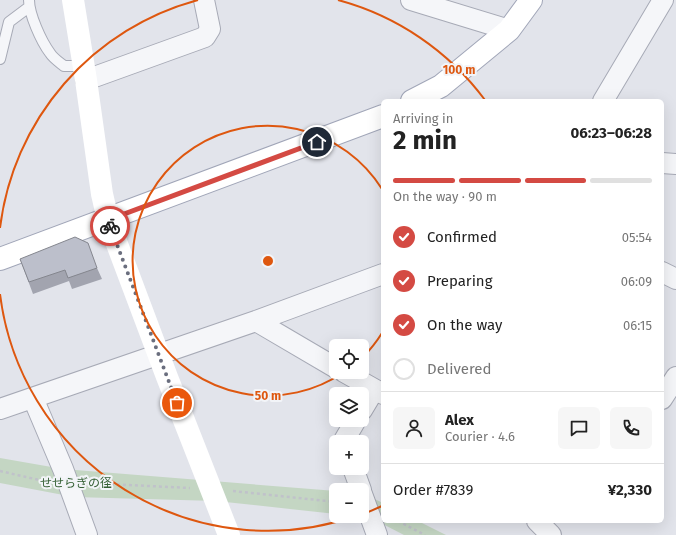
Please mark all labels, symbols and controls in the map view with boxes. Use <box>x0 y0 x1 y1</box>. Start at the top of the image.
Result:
text: 100 m <box>443 63 475 77</box>
text: Arriving in <box>393 111 453 126</box>
text: 06:23–06:28 <box>571 124 652 142</box>
pin <box>300 125 334 159</box>
text: 2 min <box>393 125 457 156</box>
icon: home <box>306 131 328 153</box>
text: On the way · 90 m <box>393 189 497 204</box>
courier <box>90 206 130 246</box>
icon: bike <box>99 215 121 237</box>
icon: check <box>393 226 415 248</box>
text: Confirmed <box>427 228 497 246</box>
text: 05:54 <box>622 230 652 245</box>
centre of rings <box>261 254 275 268</box>
icon: check <box>393 270 415 292</box>
text: Preparing <box>427 272 492 290</box>
text: 06:09 <box>621 274 652 289</box>
icon: check <box>393 314 415 336</box>
text: On the way <box>427 316 502 334</box>
text: 06:15 <box>623 318 652 333</box>
map controls <box>329 339 369 523</box>
button: locate <box>329 339 369 379</box>
text: Delivered <box>427 360 491 378</box>
pin <box>160 386 194 420</box>
button: layers <box>329 387 369 427</box>
text: 50 m <box>255 389 281 403</box>
icon: bag <box>166 392 188 414</box>
button: person <box>393 407 435 449</box>
button: chat <box>558 407 600 449</box>
button: phone <box>610 407 652 449</box>
text: Alex <box>445 411 474 429</box>
text: Courier · 4.6 <box>445 429 515 444</box>
button: + <box>329 435 369 475</box>
park label: せせらぎの径 <box>40 476 112 490</box>
text: Order #7839 <box>393 481 473 499</box>
text: ¥2,330 <box>608 481 652 499</box>
button: − <box>329 483 369 523</box>

